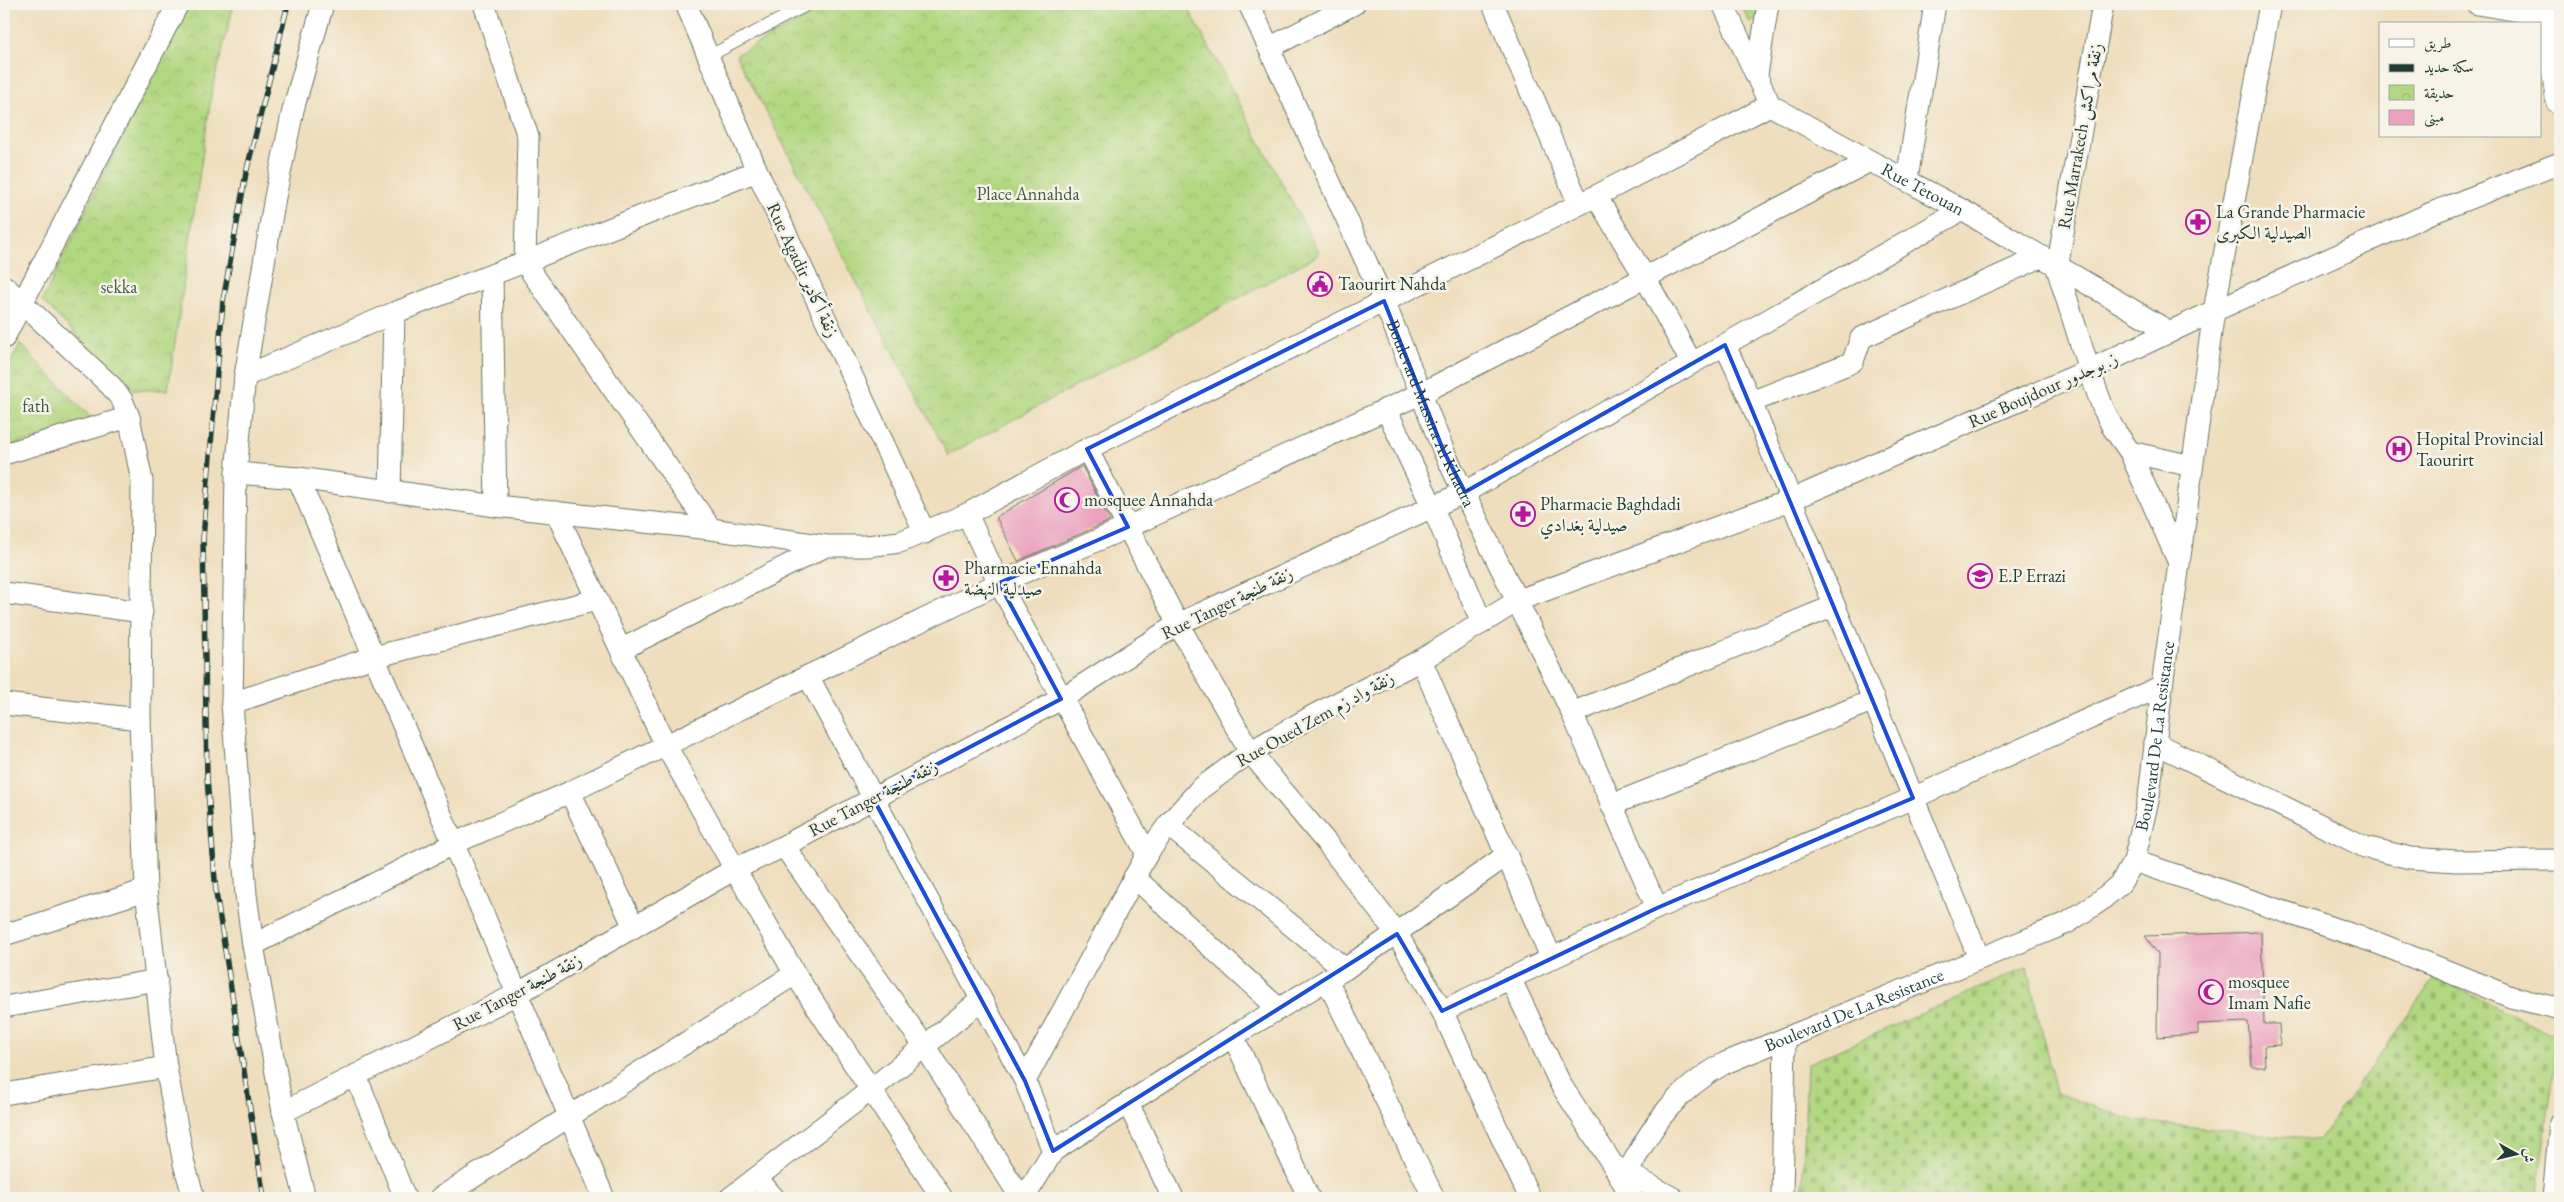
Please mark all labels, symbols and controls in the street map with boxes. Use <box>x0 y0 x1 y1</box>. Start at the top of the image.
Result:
legend <box>2379 22 2542 138</box>
text: طريق <box>2424 33 2451 53</box>
street label: Rue Marrakech زنقة مراكش <box>2052 41 2109 231</box>
text: سكة حديد <box>2424 57 2473 76</box>
text: حديقة <box>2424 83 2454 102</box>
text: مبنى <box>2424 107 2444 128</box>
street label: Rue Tetouan <box>1878 157 1969 221</box>
park label: Place Annahda <box>976 182 1080 205</box>
street label: Rue Agadir زنقة أكادير <box>762 198 846 341</box>
place label: La Grande Pharmacie الصيدلية الكبرى <box>2216 200 2365 244</box>
pharmacy icon: La Grande Pharmacie الصيدلية الكبرى <box>2185 209 2211 235</box>
public building icon: Taourirt Nahda <box>1307 271 1333 297</box>
place label: Taourirt Nahda <box>1338 272 1447 295</box>
park label: sekka <box>101 275 138 298</box>
street label: Boulevard Massira Al Khadra <box>1382 316 1482 511</box>
street label: Rue Boujdour ز. بوجدور <box>1964 346 2121 433</box>
park label: fath <box>22 394 50 417</box>
place label: Hopital Provincial Taourirt <box>2416 427 2544 471</box>
hospital icon: Hopital Provincial Taourirt <box>2386 436 2412 462</box>
mosque icon: mosquee Annahda <box>1054 487 1080 513</box>
place label: mosquee Annahda <box>1084 488 1214 511</box>
place label: Pharmacie Baghdadi صيدلية بغدادي <box>1540 492 1681 540</box>
pharmacy icon: Pharmacie Baghdadi صيدلية بغدادي <box>1510 501 1536 527</box>
place label: Pharmacie Ennahda صيدلية النهضة <box>964 556 1103 601</box>
street label: Rue Tanger زنقة طنجة <box>1157 561 1296 644</box>
school or university icon: E.P Errazi <box>1967 563 1993 589</box>
place label: E.P Errazi <box>1998 564 2067 587</box>
pharmacy icon: Pharmacie Ennahda صيدلية النهضة <box>933 565 959 591</box>
street label: Boulevard De La Resistance <box>2129 639 2179 833</box>
street label: Rue Oued Zem زنقة واد زم <box>1232 666 1400 776</box>
street label: Rue Tanger زنقة طنجة <box>804 754 941 841</box>
street label: Rue Tanger زنقة طنجة <box>448 948 585 1035</box>
street label: Boulevard De La Resistance <box>1761 963 1947 1057</box>
place label: mosquee Imam Nafie <box>2228 970 2311 1014</box>
mosque icon: mosquee Imam Nafie <box>2198 979 2224 1005</box>
north arrow <box>2492 1130 2542 1180</box>
text: ش <box>2519 1148 2539 1164</box>

